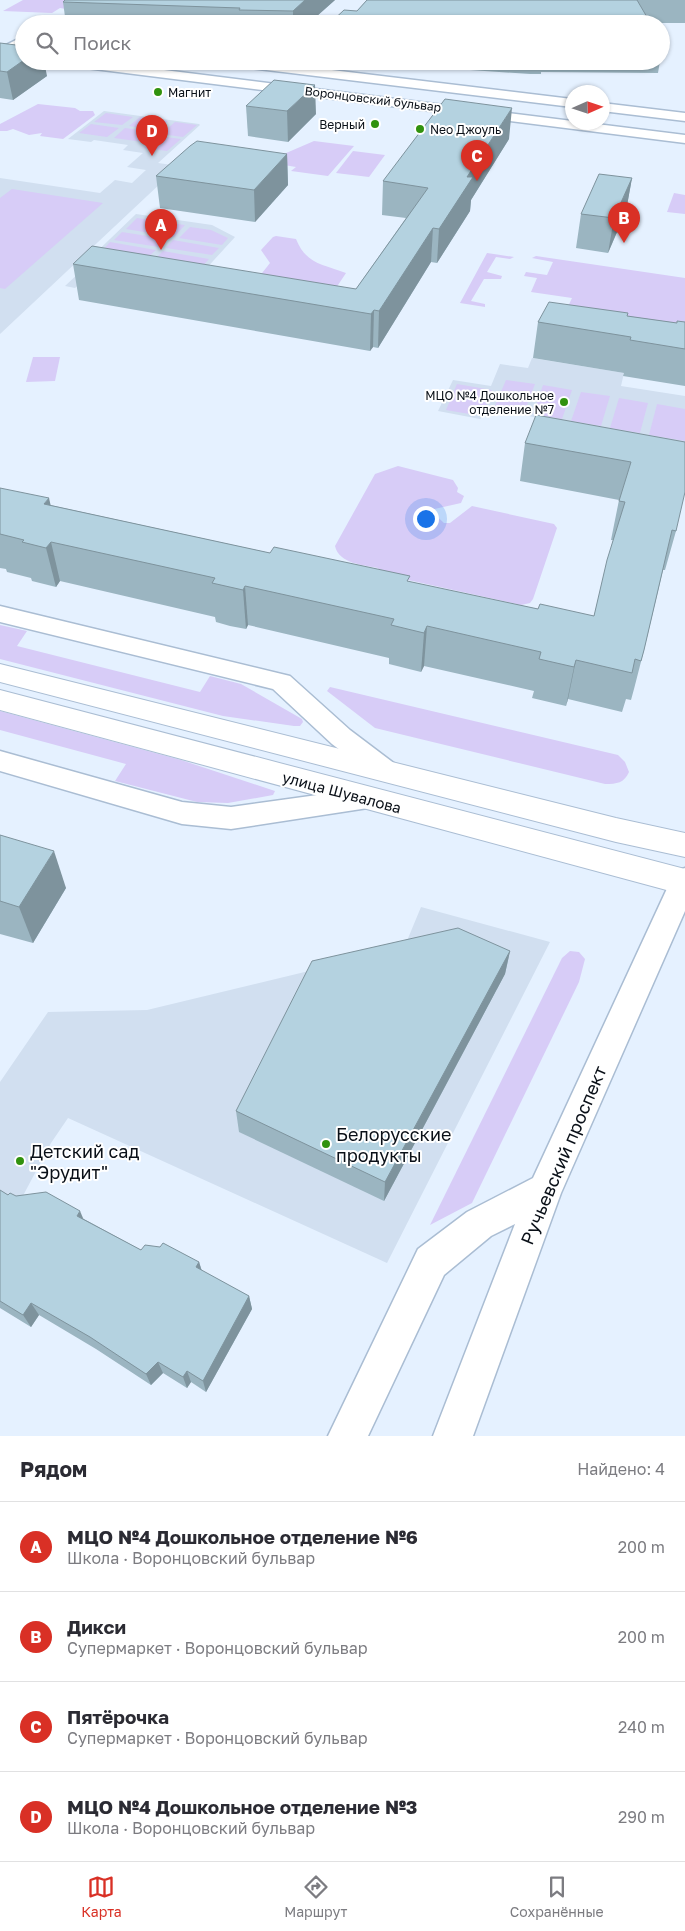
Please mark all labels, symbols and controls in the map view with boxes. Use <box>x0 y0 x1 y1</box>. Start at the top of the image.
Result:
search box <box>15 15 670 70</box>
icon: search <box>33 29 61 57</box>
text: Поиск <box>73 31 132 54</box>
street label: Воронцовский бульвар <box>304 83 442 115</box>
place label: Магнит <box>168 85 211 100</box>
north arrow <box>565 85 610 130</box>
marker: Магнит <box>152 86 164 98</box>
pin: D <box>136 115 168 156</box>
place label: Верный <box>319 117 365 132</box>
marker: Верный <box>369 118 381 130</box>
place label: Neo Джоуль <box>430 122 501 137</box>
marker: Neo Джоуль <box>414 123 426 135</box>
pin: C <box>461 140 493 181</box>
pin: B <box>608 202 640 243</box>
pin: A <box>145 209 177 250</box>
place label: МЦО №4 Дошкольное отделение №7 <box>425 388 554 417</box>
marker: МЦО №4 Дошкольное отделение №7 <box>558 396 570 408</box>
your location <box>413 506 439 532</box>
street label: улица Шувалова <box>281 767 403 817</box>
street label: Ручьевский проспект <box>515 1062 611 1248</box>
place label: Белорусские продукты <box>336 1123 451 1166</box>
marker: Белорусские продукты <box>320 1138 332 1150</box>
place label: Детский сад "Эрудит" <box>30 1140 139 1183</box>
marker: Детский сад "Эрудит" <box>14 1155 26 1167</box>
text: Рядом <box>20 1456 87 1482</box>
text: Найдено: 4 <box>577 1459 665 1479</box>
text: МЦО №4 Дошкольное отделение №6 <box>67 1525 418 1548</box>
text: A <box>30 1537 42 1557</box>
text: 200 m <box>618 1537 665 1557</box>
text: Школа · Воронцовский бульвар <box>67 1548 315 1568</box>
text: Дикси <box>67 1615 126 1638</box>
text: B <box>30 1627 42 1647</box>
text: 200 m <box>618 1627 665 1647</box>
text: Супермаркет · Воронцовский бульвар <box>67 1638 368 1658</box>
text: Пятёрочка <box>67 1705 169 1728</box>
text: C <box>30 1717 42 1737</box>
text: 240 m <box>618 1717 665 1737</box>
text: Супермаркет · Воронцовский бульвар <box>67 1728 368 1748</box>
text: МЦО №4 Дошкольное отделение №3 <box>67 1795 417 1818</box>
text: D <box>30 1807 42 1827</box>
text: 290 m <box>618 1807 665 1827</box>
text: Школа · Воронцовский бульвар <box>67 1818 315 1838</box>
tab: Карта <box>81 1873 122 1920</box>
tab: Маршрут <box>284 1873 347 1920</box>
tab: Сохранённые <box>510 1873 604 1920</box>

